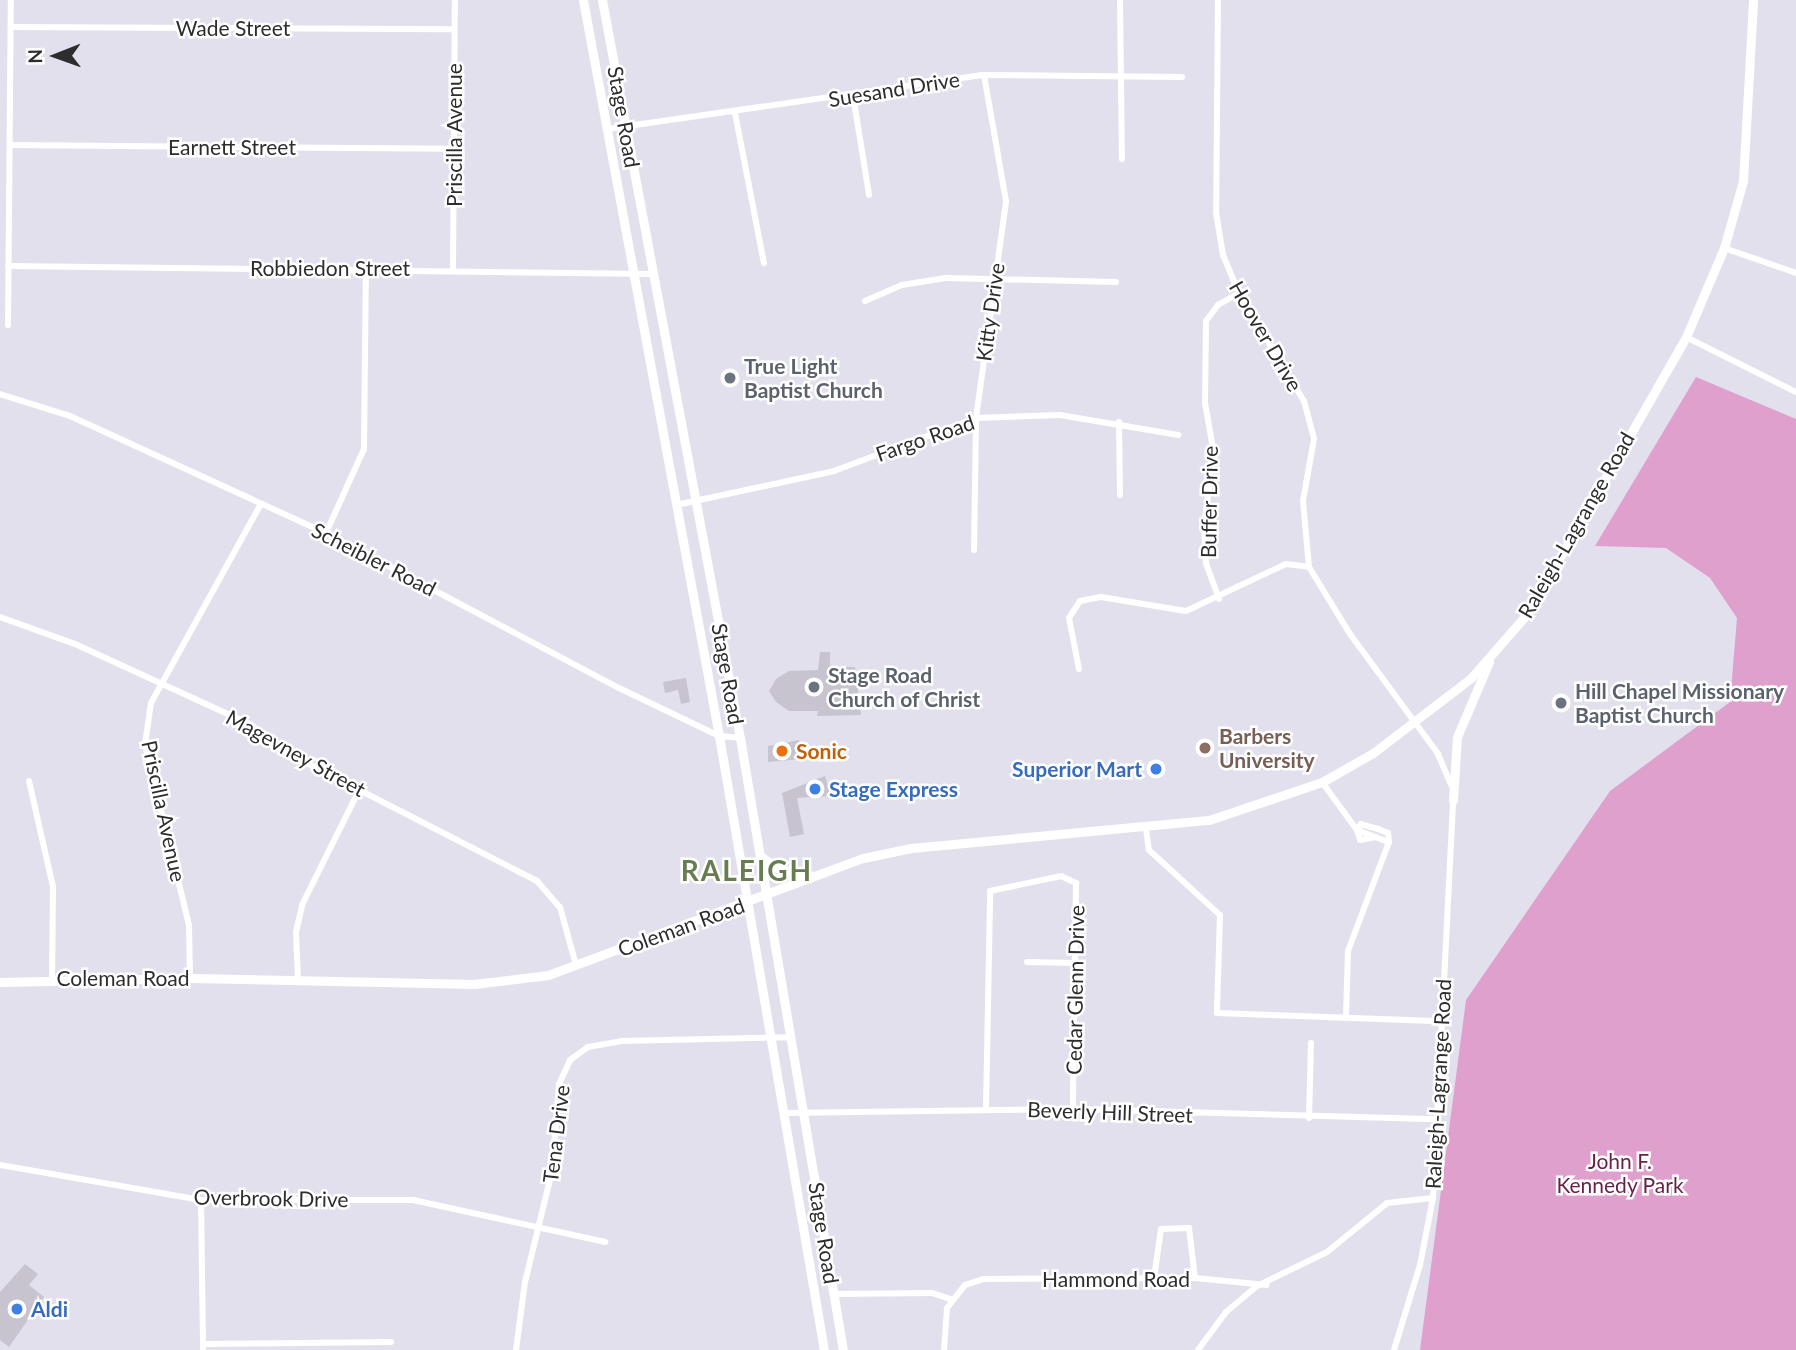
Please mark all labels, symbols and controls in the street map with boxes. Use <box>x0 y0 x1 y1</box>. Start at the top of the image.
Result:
street label: Wade Street <box>176 15 290 41</box>
north arrow <box>21 21 91 91</box>
text: N <box>23 49 46 64</box>
street label: Priscilla Avenue <box>441 63 467 207</box>
street label: Stage Road <box>603 64 645 170</box>
street label: Suesand Drive <box>827 66 961 112</box>
street label: Earnett Street <box>168 134 296 160</box>
street label: Robbiedon Street <box>250 255 410 281</box>
street label: Kitty Drive <box>971 261 1009 363</box>
street label: Hoover Drive <box>1224 276 1308 396</box>
place label: True Light Baptist Church <box>744 353 883 403</box>
marker: True Light Baptist Church <box>722 370 738 386</box>
street label: Fargo Road <box>872 409 978 467</box>
street label: Raleigh-Lagrange Road <box>1512 428 1640 622</box>
street label: Buffer Drive <box>1195 445 1223 559</box>
street label: Scheibler Road <box>307 517 441 601</box>
street label: Stage Road <box>707 621 749 727</box>
place label: Stage Road Church of Christ <box>828 662 981 712</box>
place label: Hill Chapel Missionary Baptist Church <box>1575 678 1784 728</box>
marker: Stage Road Church of Christ <box>806 679 822 695</box>
marker: Hill Chapel Missionary Baptist Church <box>1553 695 1569 711</box>
street label: Magevney Street <box>222 704 370 802</box>
place label: Barbers University <box>1219 723 1315 773</box>
street label: Priscilla Avenue <box>137 738 191 884</box>
place label: Sonic <box>796 738 847 764</box>
marker: Barbers University <box>1197 740 1213 756</box>
marker: Sonic <box>774 743 790 759</box>
place label: Superior Mart <box>1012 756 1142 782</box>
marker: Superior Mart <box>1148 761 1164 777</box>
place label: Stage Express <box>829 776 958 802</box>
marker: Stage Express <box>807 781 823 797</box>
district label: RALEIGH <box>682 853 812 887</box>
street label: Coleman Road <box>614 892 748 962</box>
street label: Cedar Glenn Drive <box>1061 905 1089 1075</box>
street label: Coleman Road <box>56 965 190 991</box>
street label: Raleigh-Lagrange Road <box>1420 978 1456 1190</box>
street label: Tena Drive <box>537 1084 575 1184</box>
street label: Beverly Hill Street <box>1027 1097 1193 1127</box>
park label: John F. Kennedy Park <box>1556 1148 1684 1198</box>
street label: Stage Road <box>804 1180 844 1286</box>
street label: Overbrook Drive <box>193 1184 349 1212</box>
street label: Hammond Road <box>1042 1266 1190 1292</box>
place label: Aldi <box>31 1296 68 1322</box>
marker: Aldi <box>9 1301 25 1317</box>

